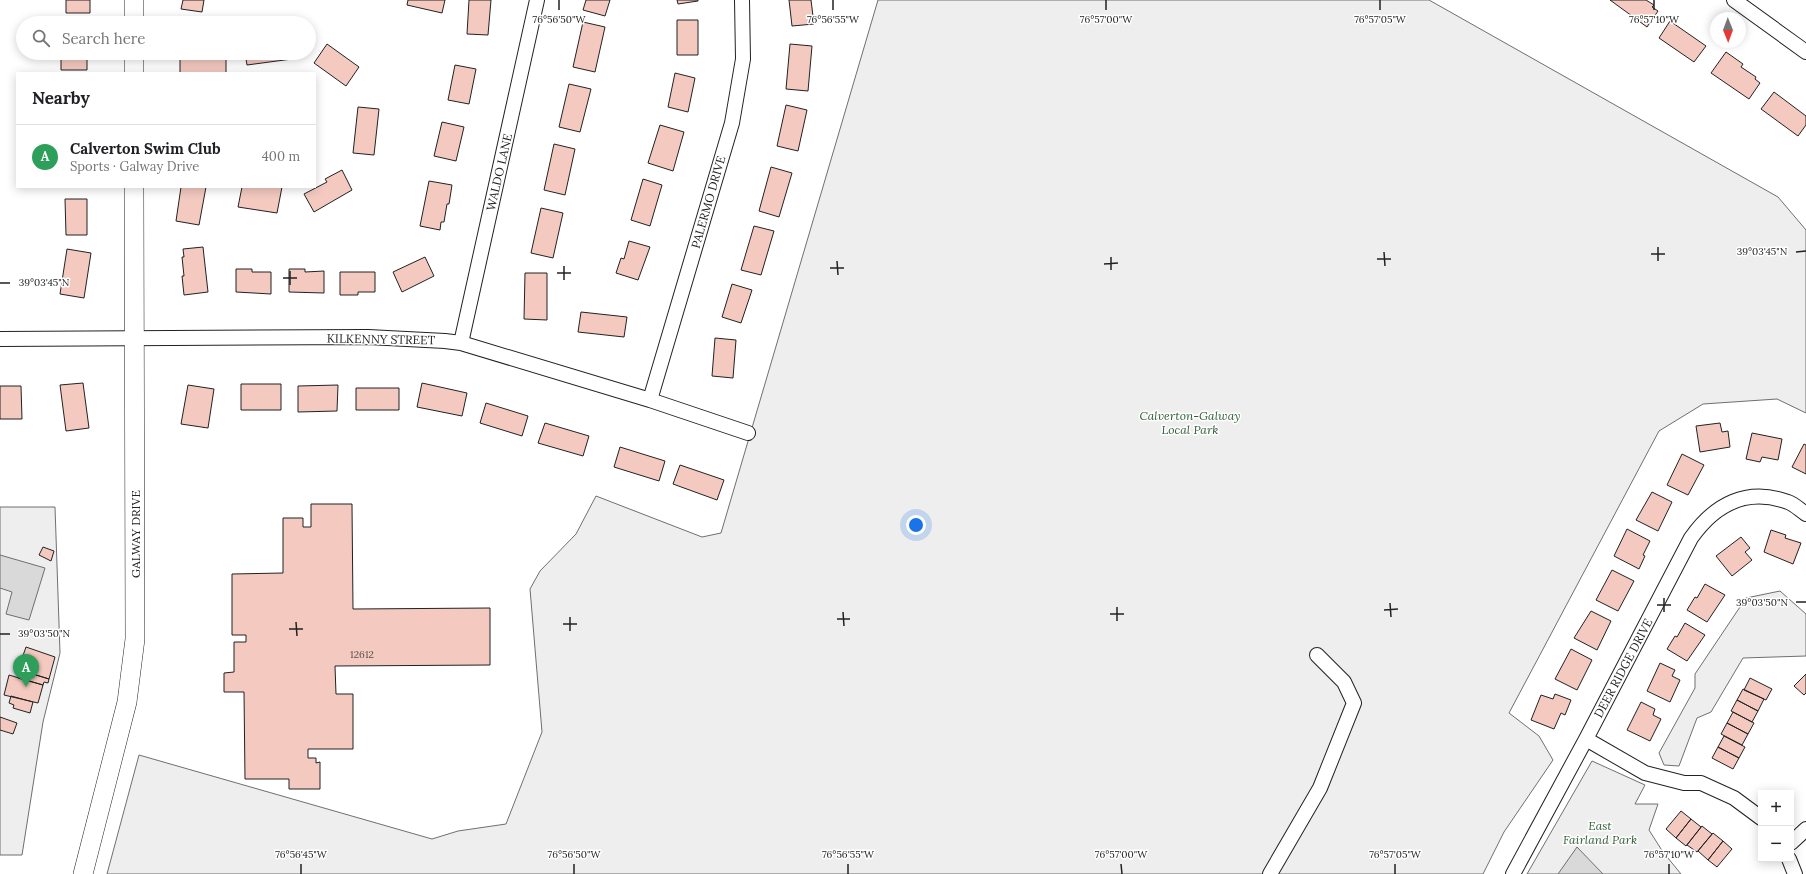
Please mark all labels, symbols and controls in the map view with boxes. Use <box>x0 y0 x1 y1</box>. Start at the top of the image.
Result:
north arrow <box>1710 12 1746 48</box>
text: 76°56'50"W <box>533 13 586 26</box>
text: 76°56'55"W <box>807 13 860 26</box>
text: 76°57'00"W <box>1080 13 1133 26</box>
text: 76°57'05"W <box>1354 13 1407 26</box>
text: 76°57'10"W <box>1629 13 1680 26</box>
search box <box>16 16 316 60</box>
icon: search <box>30 27 52 49</box>
text: Search here <box>62 29 145 48</box>
text: Nearby <box>32 87 90 109</box>
street label: WALDO LANE <box>483 132 515 212</box>
text: Calverton Swim Club <box>70 139 221 158</box>
text: A <box>41 148 49 165</box>
text: 400 m <box>262 148 300 165</box>
street label: PALERMO DRIVE <box>688 154 728 250</box>
text: Sports · Galway Drive <box>70 158 199 175</box>
text: 39°03'45"N <box>1737 245 1788 258</box>
text: 39°03'45"N <box>19 276 70 289</box>
street label: KILKENNY STREET <box>327 331 436 347</box>
park label: Calverton-Galway Local Park <box>1140 408 1240 437</box>
street label: GALWAY DRIVE <box>128 490 143 578</box>
your location <box>906 515 926 535</box>
text: 39°03'50"N <box>1736 596 1788 609</box>
street label: DEER RIDGE DRIVE <box>1590 616 1656 720</box>
text: 39°03'50"N <box>18 627 70 640</box>
house number: 12612 <box>350 648 374 661</box>
pin: A <box>13 654 39 687</box>
map controls <box>1758 790 1794 862</box>
button: + <box>1758 790 1794 826</box>
park label: East Fairland Park <box>1563 818 1637 847</box>
button: − <box>1758 826 1794 862</box>
text: 76°56'45"W <box>275 848 328 861</box>
text: 76°56'50"W <box>548 848 601 861</box>
text: 76°56'55"W <box>822 848 875 861</box>
text: 76°57'00"W <box>1095 848 1148 861</box>
text: 76°57'05"W <box>1369 848 1422 861</box>
text: 76°57'10"W <box>1644 848 1695 861</box>

